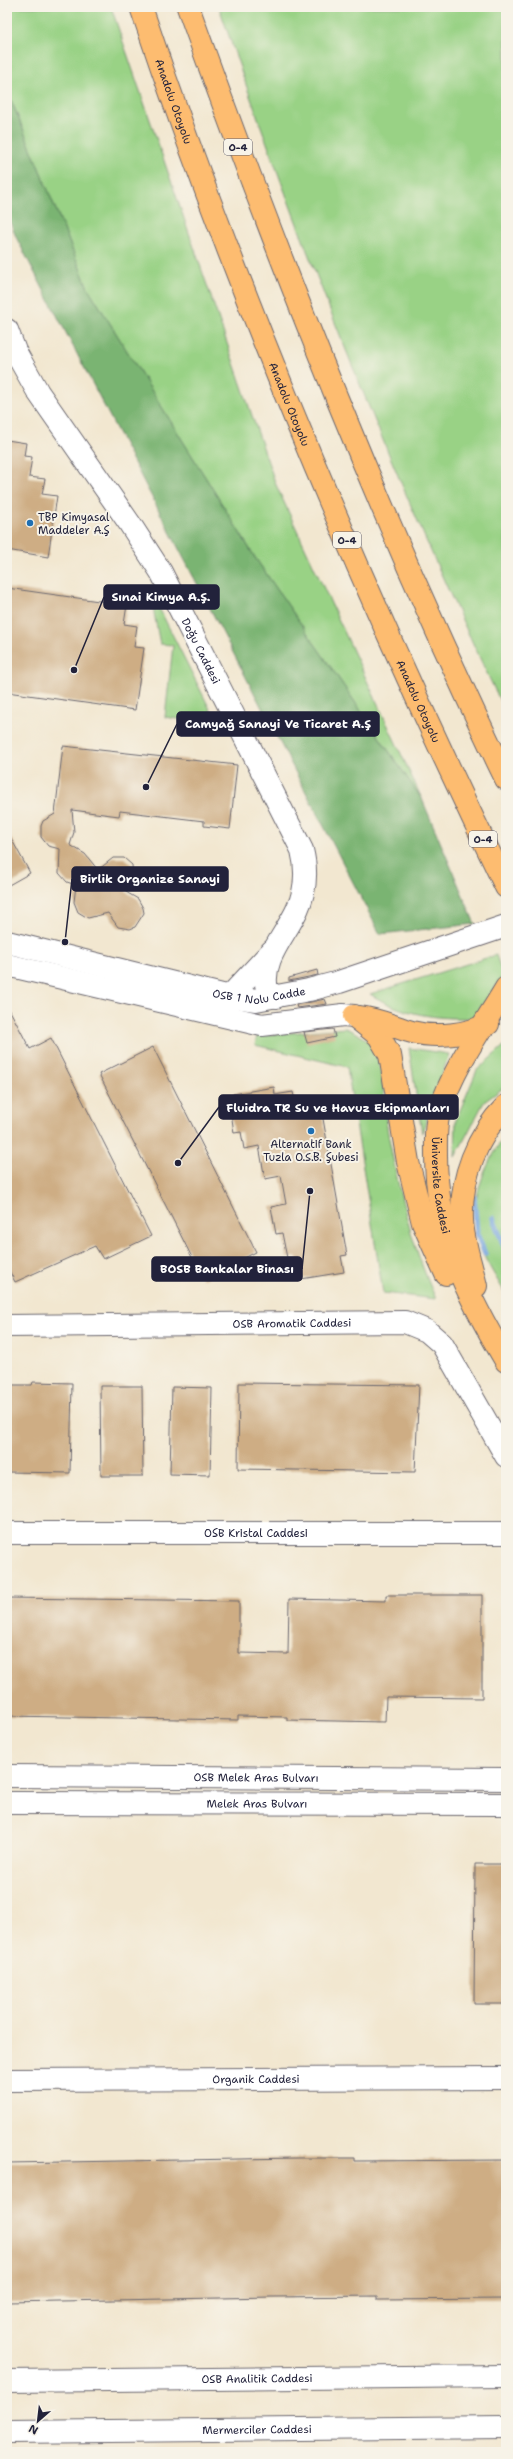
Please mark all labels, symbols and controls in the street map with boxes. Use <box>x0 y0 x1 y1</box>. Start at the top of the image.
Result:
street label: Anadolu Otoyolu <box>151 57 195 146</box>
road number: O-4 <box>224 139 252 155</box>
street label: Anadolu Otoyolu <box>265 360 313 449</box>
place label: TBP Kimyasal Maddeler A.Ş <box>38 510 110 538</box>
marker: TBP Kimyasal Maddeler A.Ş <box>25 518 35 528</box>
road number: O-4 <box>333 532 361 548</box>
callout: Sınai Kimya A.Ş. <box>104 585 219 609</box>
text: Sınai Kimya A.Ş. <box>111 589 211 605</box>
street label: Doğu Caddesi <box>178 616 224 687</box>
street label: Anadolu Otoyolu <box>392 658 443 745</box>
callout: Camyağ Sanayi Ve Ticaret A.Ş <box>177 712 379 736</box>
text: Camyağ Sanayi Ve Ticaret A.Ş <box>185 716 371 732</box>
road number: O-4 <box>469 831 497 847</box>
callout: Birlik Organize Sanayi <box>72 867 228 891</box>
text: Birlik Organize Sanayi <box>80 871 220 887</box>
street label: OSB 1 Nolu Cadde <box>211 984 307 1008</box>
callout: Fluidra TR Su ve Havuz Ekipmanları <box>219 1095 458 1119</box>
text: Fluidra TR Su ve Havuz Ekipmanları <box>226 1100 450 1116</box>
marker: Alternatif Bank Tuzla O.S.B. Şubesi <box>306 1126 316 1136</box>
place label: Alternatif Bank Tuzla O.S.B. Şubesi <box>263 1137 359 1165</box>
street label: Üniversite Caddesi <box>428 1137 453 1236</box>
callout: BOSB Bankalar Binası <box>152 1257 302 1281</box>
text: BOSB Bankalar Binası <box>160 1261 294 1277</box>
street label: OSB Aromatik Caddesi <box>233 1316 351 1332</box>
street label: OSB Kristal Caddesi <box>204 1526 308 1541</box>
street label: OSB Melek Aras Bulvarı <box>193 1770 319 1786</box>
street label: Melek Aras Bulvarı <box>207 1796 307 1812</box>
street label: Organik Caddesi <box>212 2072 300 2087</box>
street label: OSB Analitik Caddesi <box>201 2371 313 2387</box>
north arrow <box>18 2401 58 2441</box>
text: N <box>26 2421 41 2438</box>
street label: Mermerciler Caddesi <box>202 2422 312 2438</box>

